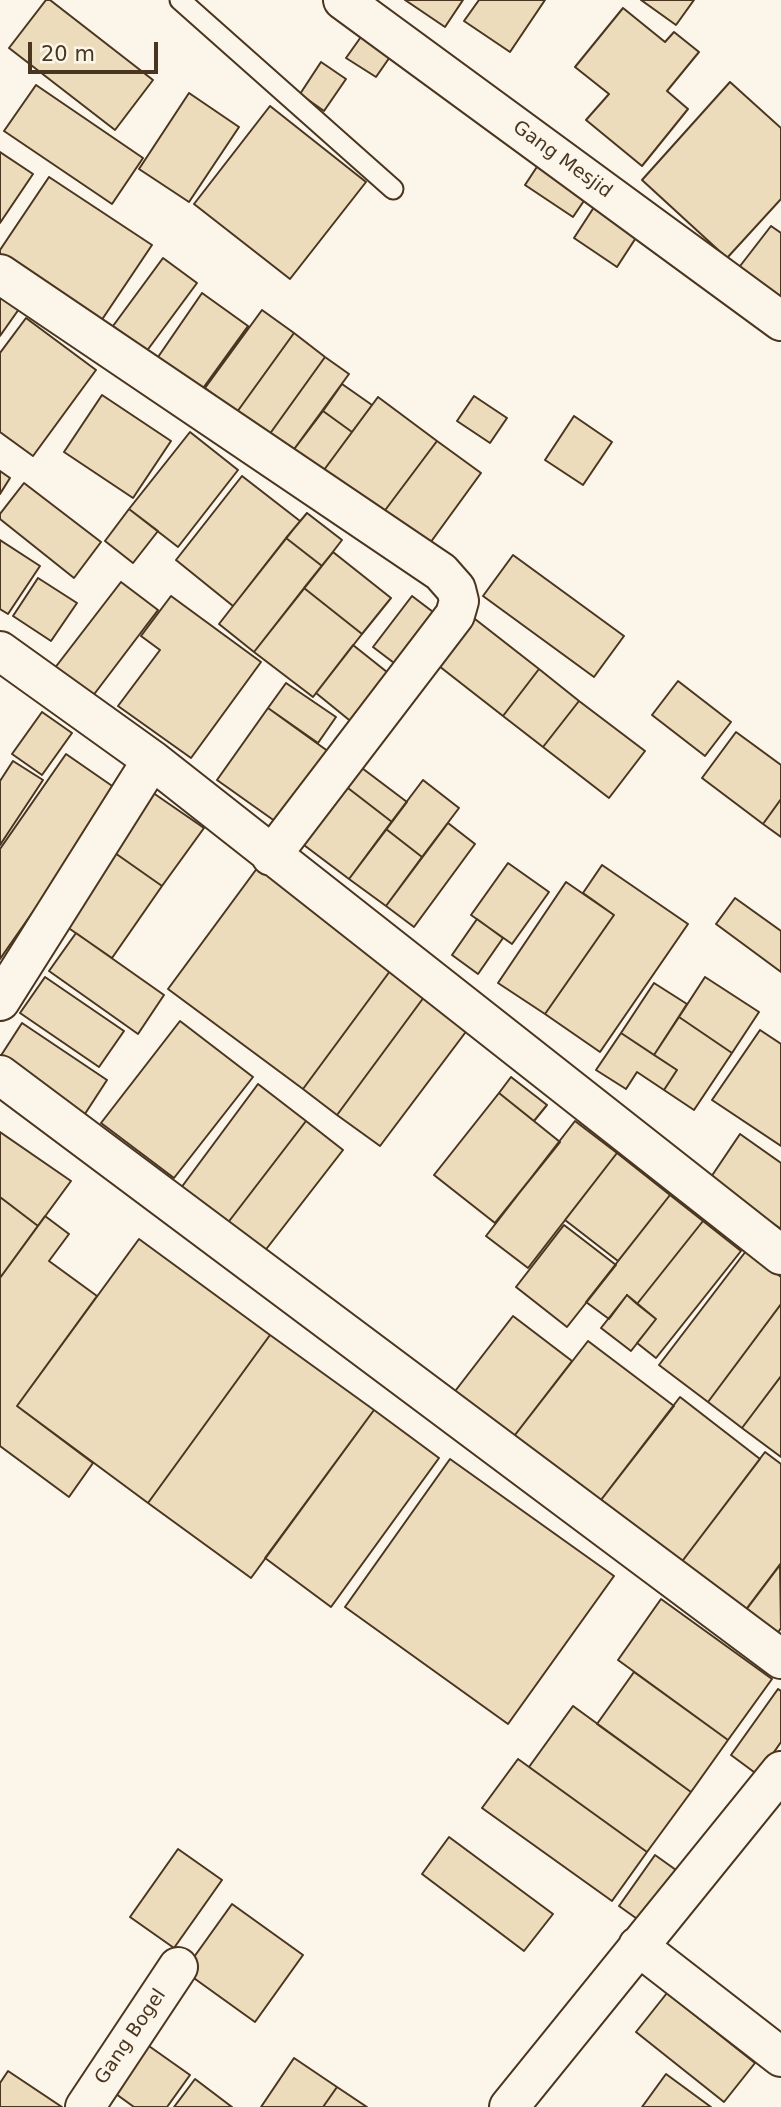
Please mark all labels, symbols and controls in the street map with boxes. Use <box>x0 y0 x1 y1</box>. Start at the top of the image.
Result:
scale bar <box>32 28 161 72</box>
text: 20 m <box>41 42 95 66</box>
street label: Gang Mesjid <box>508 116 616 204</box>
street label: Gang Bogel <box>91 1985 171 2089</box>

